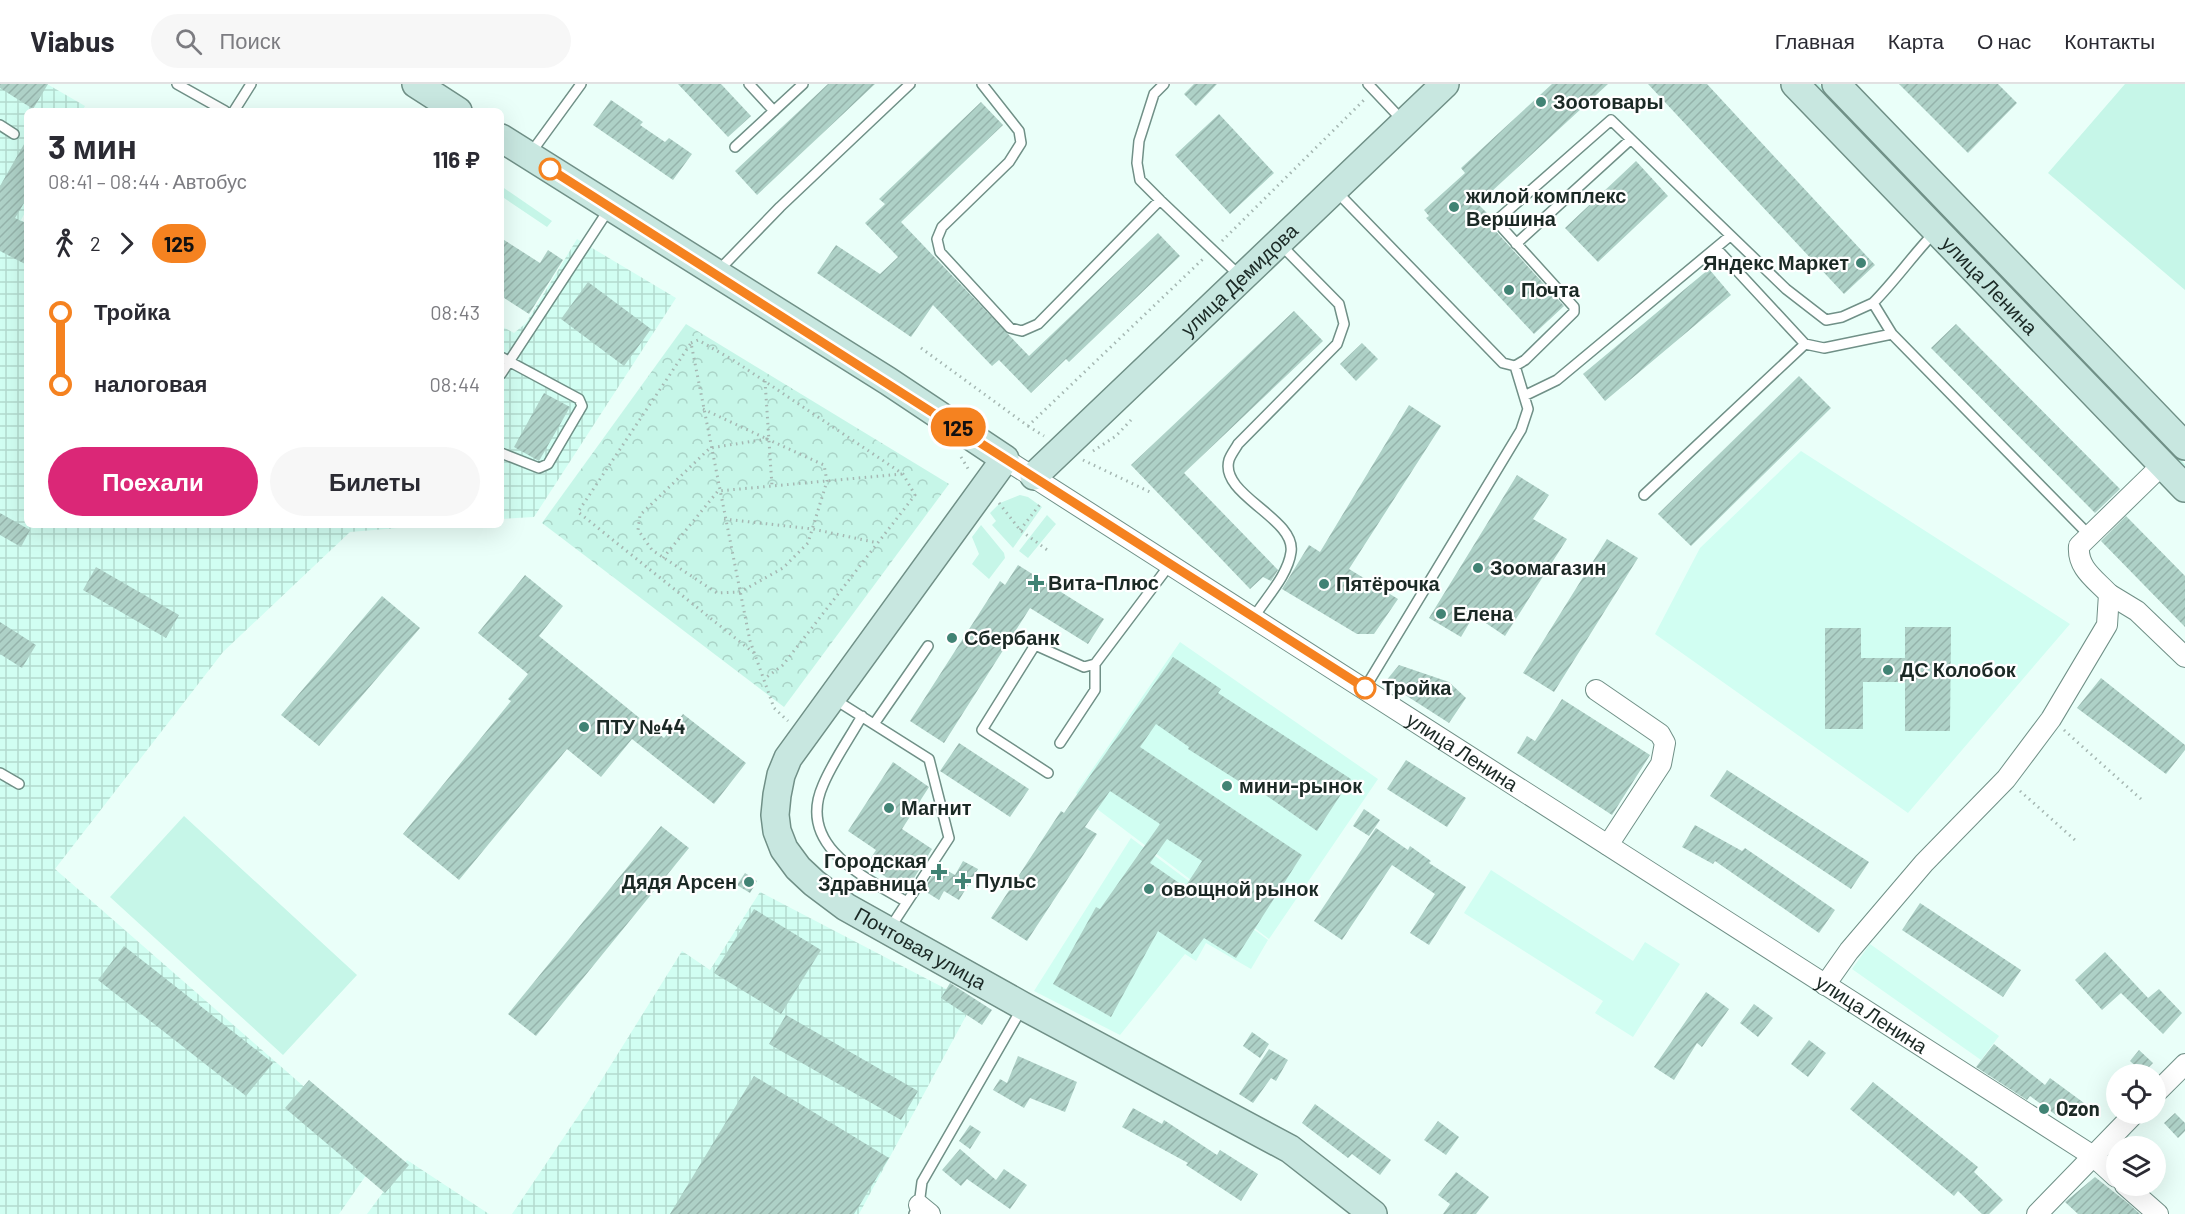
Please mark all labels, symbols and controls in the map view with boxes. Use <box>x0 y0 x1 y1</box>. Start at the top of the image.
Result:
search box <box>151 14 571 68</box>
text: Viabus <box>30 24 115 58</box>
icon: search <box>172 25 205 58</box>
text: Поиск <box>220 27 280 53</box>
text: Главная <box>1775 28 1855 53</box>
text: Карта <box>1888 28 1944 53</box>
text: О нас <box>1977 28 2031 53</box>
text: Контакты <box>2064 28 2155 53</box>
place label: Зоотовары <box>1553 89 1664 113</box>
marker: Зоотовары <box>1534 95 1548 109</box>
text: 3 мин <box>48 126 137 166</box>
text: 116 ₽ <box>433 146 480 172</box>
unlabelled marker <box>539 158 561 180</box>
text: 08:41 – 08:44 · Автобус <box>48 169 247 193</box>
place label: жилой комплекс Вершина <box>1465 183 1626 230</box>
marker: жилой комплекс Вершина <box>1447 200 1461 214</box>
street label: улица Демидова <box>1175 217 1303 341</box>
icon: walk <box>48 227 81 260</box>
icon: forward <box>110 227 143 260</box>
text: 2 <box>90 231 101 255</box>
text: 125 <box>164 231 194 256</box>
street label: улица Ленина <box>1937 231 2044 340</box>
place label: Яндекс Маркет <box>1703 250 1849 274</box>
marker: Яндекс Маркет <box>1854 256 1868 270</box>
place label: Почта <box>1521 277 1581 301</box>
marker: Почта <box>1502 283 1516 297</box>
text: Тройка <box>94 298 170 324</box>
text: 08:43 <box>430 300 480 324</box>
text: налоговая <box>94 370 207 396</box>
text: 08:44 <box>429 372 480 396</box>
line badge: 125 <box>924 408 992 446</box>
text: 125 <box>943 415 973 440</box>
button: Поехали <box>48 447 258 516</box>
button: Билеты <box>270 447 480 516</box>
place label: Зоомагазин <box>1490 555 1606 579</box>
marker: Зоомагазин <box>1471 561 1485 575</box>
place label: Вита-Плюс <box>1048 570 1159 594</box>
place label: Пятёрочка <box>1336 571 1441 595</box>
marker: Вита-Плюс <box>1029 576 1043 590</box>
marker: Пятёрочка <box>1317 577 1331 591</box>
place label: Елена <box>1453 601 1514 625</box>
marker: Елена <box>1434 607 1448 621</box>
place label: Сбербанк <box>964 625 1060 649</box>
marker: Сбербанк <box>945 631 959 645</box>
place label: ДС Колобок <box>1900 657 2017 681</box>
marker: ДС Колобок <box>1881 663 1895 677</box>
place label: Тройка <box>1382 675 1452 699</box>
marker: Тройка <box>1354 677 1376 699</box>
street label: улица Ленина <box>1403 707 1524 796</box>
place label: ПТУ №44 <box>596 714 686 738</box>
marker: ПТУ №44 <box>577 720 591 734</box>
place label: мини-рынок <box>1239 773 1363 797</box>
marker: мини-рынок <box>1220 779 1234 793</box>
place label: Магнит <box>901 795 972 819</box>
marker: Магнит <box>882 801 896 815</box>
place label: Городская Здравница <box>818 848 928 895</box>
marker: Городская Здравница <box>932 865 946 879</box>
place label: Пульс <box>975 868 1036 892</box>
place label: Дядя Арсен <box>622 869 737 893</box>
marker: Пульс <box>956 874 970 888</box>
marker: Дядя Арсен <box>742 875 756 889</box>
place label: овощной рынок <box>1161 876 1320 900</box>
marker: овощной рынок <box>1142 882 1156 896</box>
street label: Почтовая улица <box>851 901 992 994</box>
street label: улица Ленина <box>1812 969 1933 1058</box>
map controls <box>2106 1064 2166 1196</box>
button: locate <box>2106 1064 2166 1124</box>
place label: Ozon <box>2056 1096 2100 1120</box>
marker: Ozon <box>2037 1102 2051 1116</box>
button: layers <box>2106 1136 2166 1196</box>

